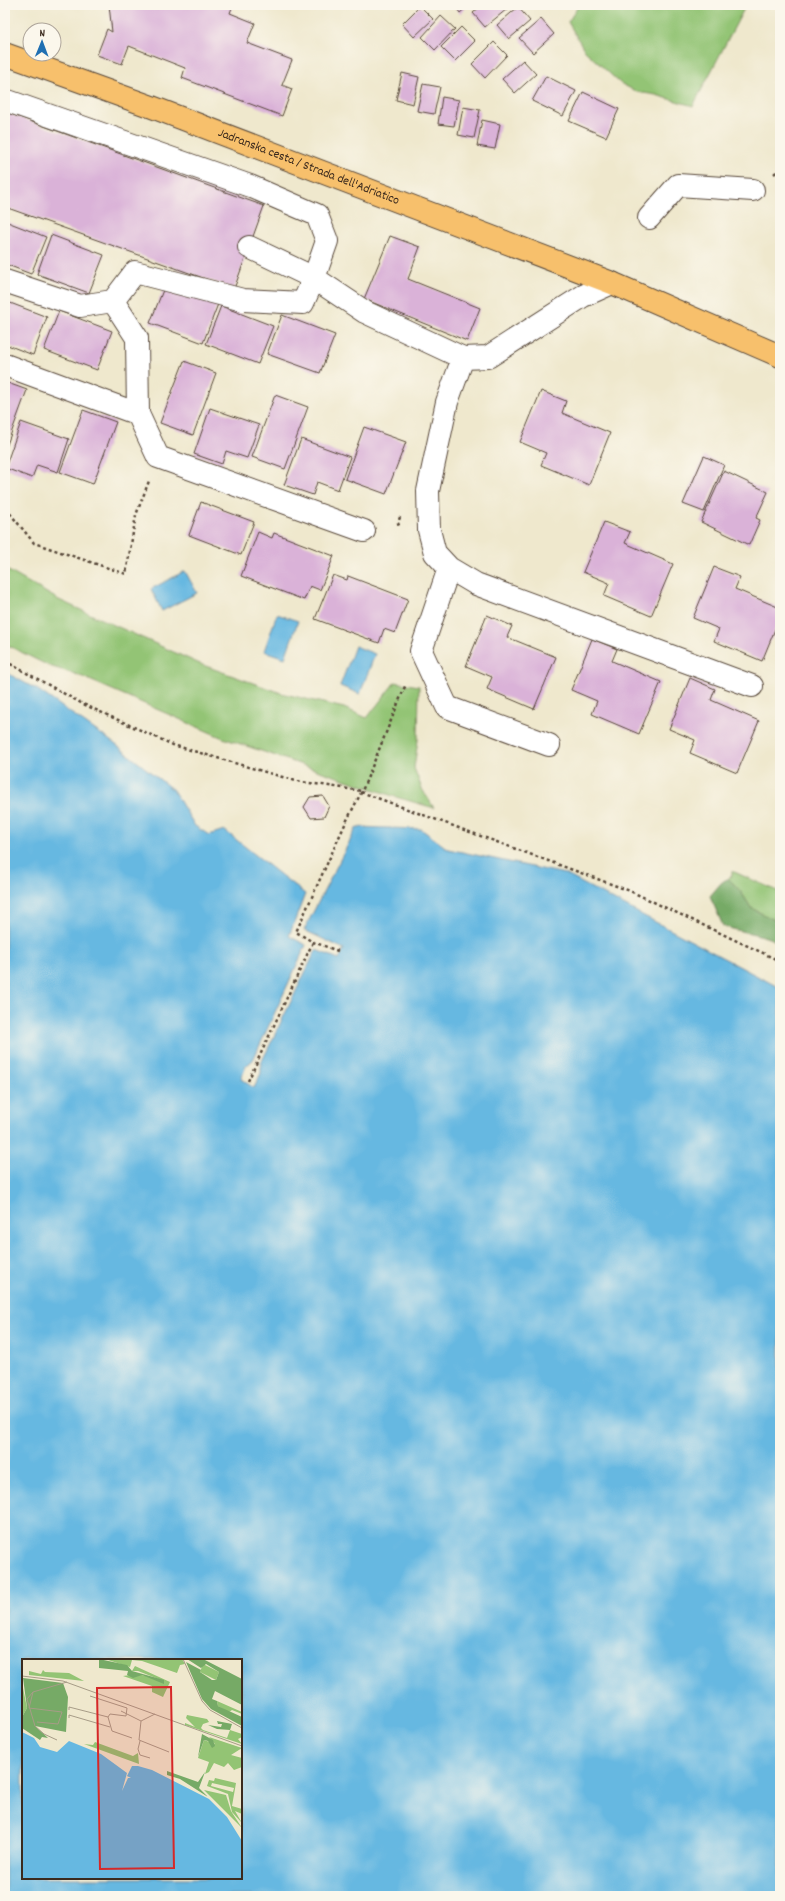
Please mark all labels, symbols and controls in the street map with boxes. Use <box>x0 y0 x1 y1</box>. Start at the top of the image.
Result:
north arrow <box>22 22 62 62</box>
text: N <box>39 26 46 42</box>
street label: Jadranska cesta / Strada dell'Adriatico <box>215 124 402 210</box>
inset map <box>22 1659 242 1879</box>

